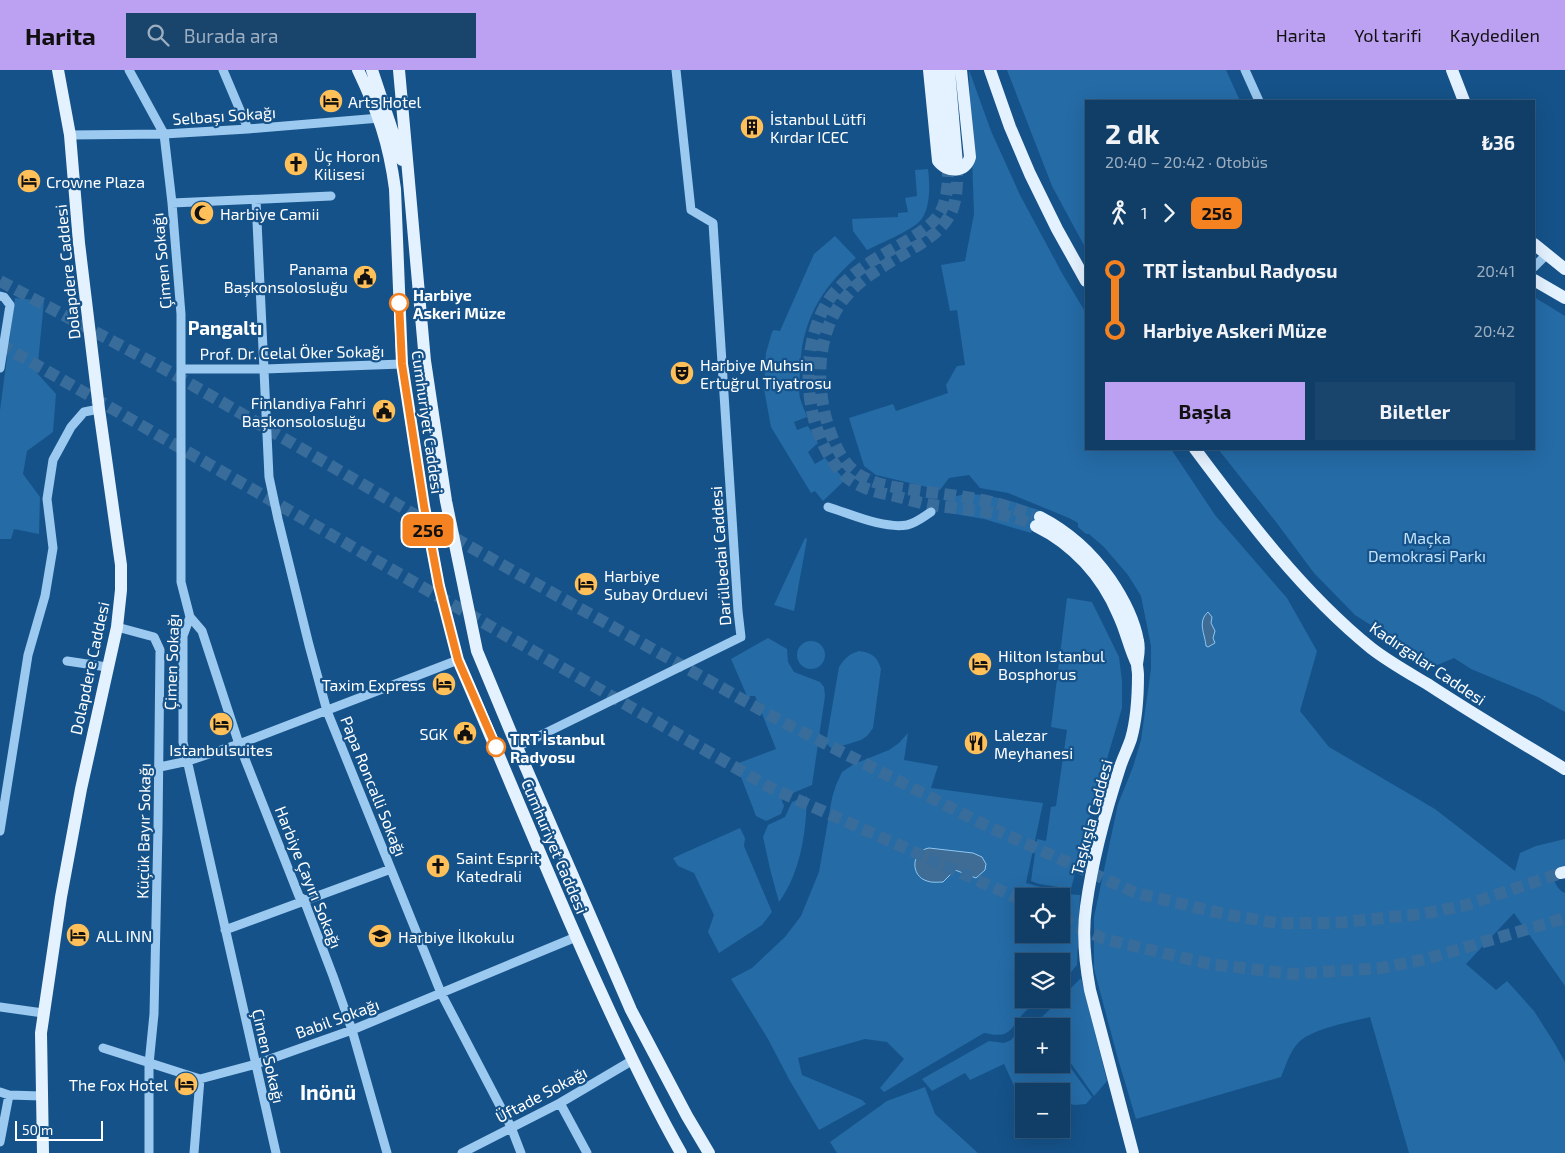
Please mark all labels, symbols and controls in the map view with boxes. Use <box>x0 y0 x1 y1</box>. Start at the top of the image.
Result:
search box <box>126 13 476 58</box>
text: Harita <box>25 21 96 50</box>
icon: search <box>144 21 172 49</box>
text: Burada ara <box>184 24 278 47</box>
text: Harita <box>1276 24 1326 46</box>
text: Yol tarifi <box>1354 24 1422 46</box>
text: Kaydedilen <box>1450 24 1540 46</box>
hotel icon: Arts Hotel <box>318 88 344 114</box>
place label: Arts Hotel <box>348 92 422 111</box>
street label: Selbaşı Sokağı <box>172 102 277 129</box>
place label: İstanbul Lütfi Kırdar ICEC <box>770 109 866 146</box>
building icon: İstanbul Lütfi Kırdar ICEC <box>739 114 765 140</box>
text: 2 dk <box>1105 116 1160 150</box>
text: ₺36 <box>1482 131 1515 154</box>
place label: Üç Horon Kilisesi <box>314 146 380 183</box>
church icon: Üç Horon Kilisesi <box>283 151 309 177</box>
text: 20:40 – 20:42 · Otobüs <box>1105 152 1268 171</box>
hotel icon: Crowne Plaza <box>16 168 42 194</box>
place label: Crowne Plaza <box>46 172 145 191</box>
icon: walk <box>1105 199 1133 227</box>
icon: forward <box>1155 199 1183 227</box>
mosque icon: Harbiye Camii <box>189 200 215 226</box>
text: 256 <box>1201 202 1232 224</box>
text: 1 <box>1141 203 1147 222</box>
street label: Dolapdere Caddesi <box>50 204 84 340</box>
place label: Harbiye Camii <box>220 204 319 223</box>
street label: Çimen Sokağı <box>147 212 176 310</box>
place label: Panama Başkonsolosluğu <box>224 259 348 297</box>
text: TRT İstanbul Radyosu <box>1143 259 1337 282</box>
text: 20:41 <box>1476 261 1515 280</box>
public building icon: Panama Başkonsolosluğu <box>352 264 378 290</box>
place label: Harbiye Askeri Müze <box>413 285 506 322</box>
marker: Harbiye Askeri Müze <box>389 293 409 313</box>
district label: Pangaltı <box>188 316 262 339</box>
text: Harbiye Askeri Müze <box>1143 319 1327 342</box>
text: 20:42 <box>1474 321 1515 340</box>
street label: Prof. Dr. Celal Öker Sokağı <box>199 341 385 363</box>
street label: Cumhuriyet Caddesi <box>409 349 447 495</box>
place label: Harbiye Muhsin Ertuğrul Tiyatrosu <box>700 355 832 392</box>
theatre icon: Harbiye Muhsin Ertuğrul Tiyatrosu <box>669 360 695 386</box>
button: Başla <box>1105 382 1305 440</box>
button: Biletler <box>1315 382 1515 440</box>
place label: Finlandiya Fahri Başkonsolosluğu <box>242 393 366 431</box>
public building icon: Finlandiya Fahri Başkonsolosluğu <box>371 398 397 424</box>
street label: Darülbedai Caddesi <box>706 486 734 626</box>
line badge: 256 <box>399 514 457 546</box>
text: 256 <box>412 519 444 541</box>
park label: Maçka Demokrasi Parkı <box>1368 528 1486 565</box>
place label: Harbiye Subay Orduevi <box>604 566 708 603</box>
hotel icon: Harbiye Subay Orduevi <box>573 571 599 597</box>
street label: Dolapdere Caddesi <box>66 600 112 736</box>
street label: Çimen Sokağı <box>160 613 183 711</box>
street label: Kadırgalar Caddesi <box>1367 617 1489 709</box>
place label: Hilton Istanbul Bosphorus <box>998 646 1105 683</box>
hotel icon: Hilton Istanbul Bosphorus <box>967 651 993 677</box>
hotel icon: Taxim Express <box>431 671 457 697</box>
place label: Taxim Express <box>322 675 426 694</box>
hotel icon: Istanbulsuites <box>208 711 234 737</box>
street label: Papa Roncalli Sokağı <box>337 713 411 859</box>
public building icon: SGK <box>452 720 478 746</box>
place label: SGK <box>420 724 449 743</box>
place label: Lalezar Meyhanesi <box>994 725 1073 762</box>
place label: TRT İstanbul Radyosu <box>510 729 606 767</box>
restaurant icon: Lalezar Meyhanesi <box>963 730 989 756</box>
marker: TRT İstanbul Radyosu <box>486 737 506 757</box>
place label: Istanbulsuites <box>169 740 273 759</box>
street label: Taşkışla Caddesi <box>1066 757 1117 877</box>
street label: Küçük Bayır Sokağı <box>132 763 155 899</box>
street label: Cumhuriyet Caddesi <box>518 776 592 916</box>
street label: Harbiye Çayırı Sokağı <box>271 803 346 951</box>
place label: Saint Esprit Katedrali <box>456 848 540 885</box>
church icon: Saint Esprit Katedrali <box>425 853 451 879</box>
map controls <box>1015 888 1070 1138</box>
button: locate <box>1015 888 1070 943</box>
hotel icon: ALL INN <box>65 922 91 948</box>
school or university icon: Harbiye İlkokulu <box>367 923 393 949</box>
place label: ALL INN <box>96 926 152 945</box>
place label: Harbiye İlkokulu <box>398 927 515 946</box>
button: layers <box>1015 953 1070 1008</box>
street label: Babil Sokağı <box>293 994 381 1042</box>
street label: Çimen Sokağı <box>248 1007 289 1105</box>
button: + <box>1015 1018 1070 1073</box>
street label: Üftade Sokağı <box>492 1062 590 1126</box>
hotel icon: The Fox Hotel <box>173 1071 199 1097</box>
place label: The Fox Hotel <box>69 1075 168 1094</box>
district label: Inönü <box>300 1079 356 1104</box>
button: − <box>1015 1083 1070 1138</box>
scale bar <box>15 1118 102 1141</box>
text: 50 m <box>22 1121 53 1138</box>

